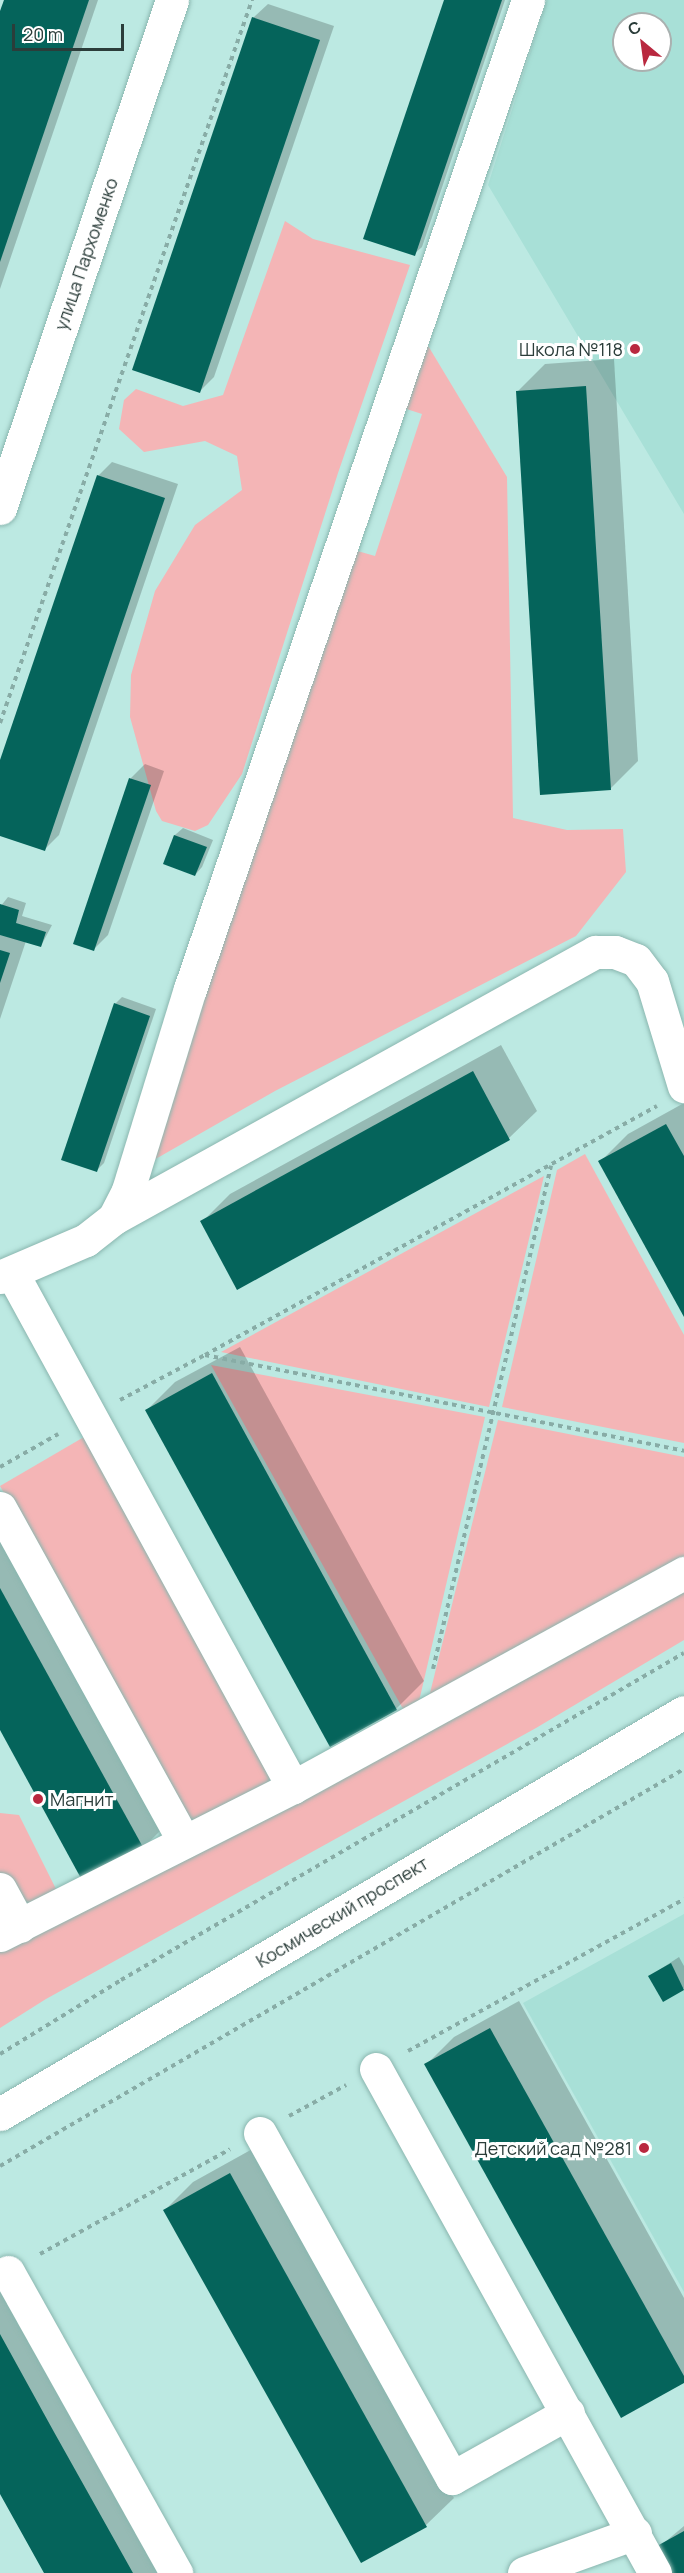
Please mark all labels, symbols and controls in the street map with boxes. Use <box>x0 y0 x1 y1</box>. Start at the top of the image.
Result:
scale bar <box>15 12 128 50</box>
north arrow <box>612 12 672 72</box>
text: С <box>624 16 645 40</box>
text: 20 m <box>23 22 63 46</box>
street label: улица Пархоменко <box>50 175 122 333</box>
place label: Школа №118 <box>519 338 623 360</box>
marker: Школа №118 <box>628 342 642 356</box>
place label: Магнит <box>50 1788 113 1810</box>
marker: Магнит <box>31 1792 45 1806</box>
street label: Космический проспект <box>252 1852 432 1972</box>
place label: Детский сад №281 <box>474 2137 632 2159</box>
marker: Детский сад №281 <box>637 2141 651 2155</box>

